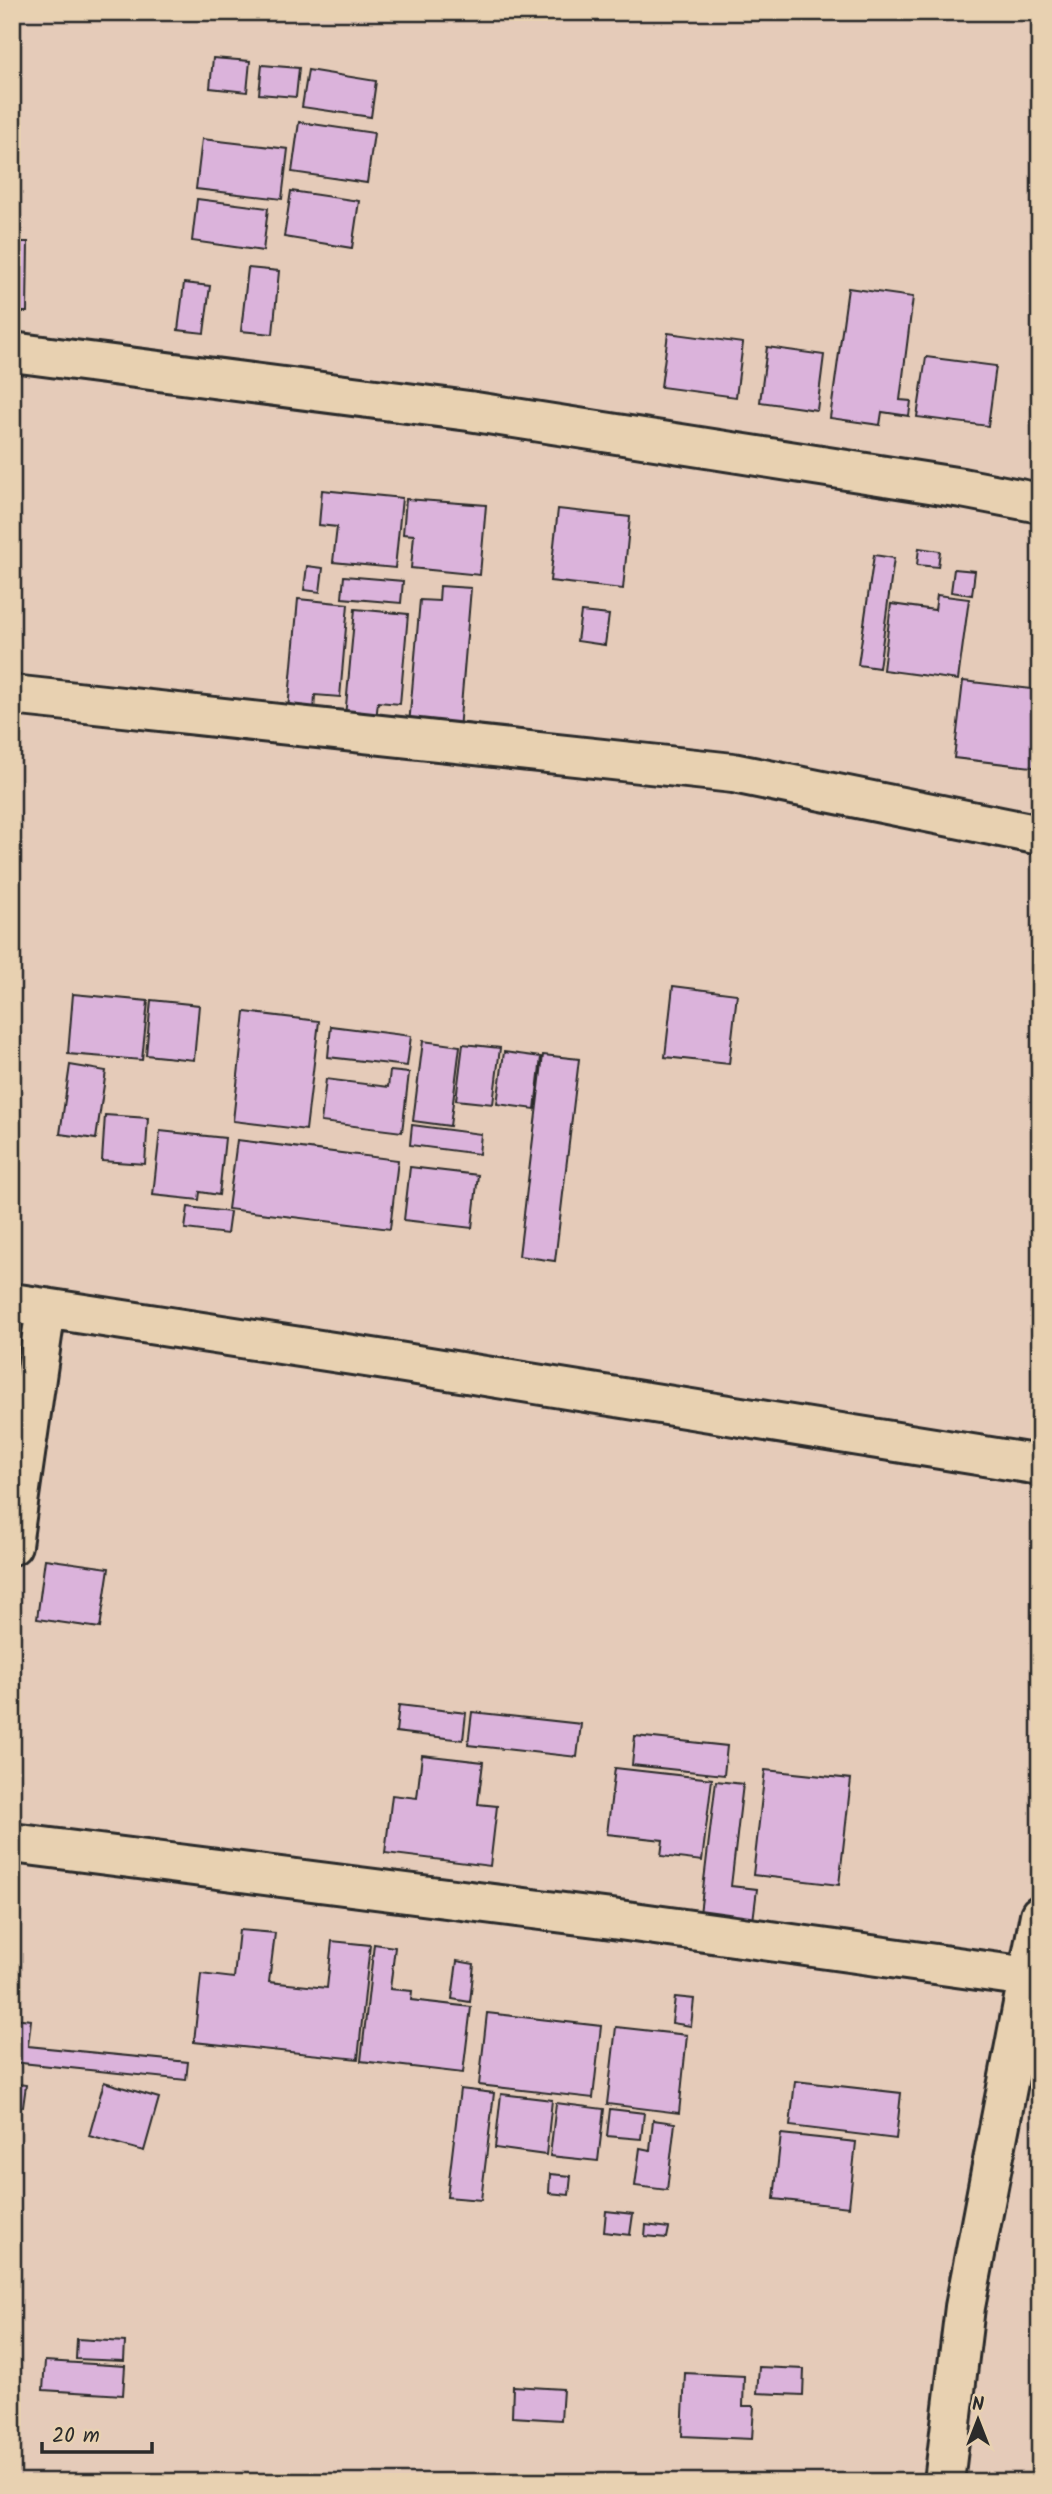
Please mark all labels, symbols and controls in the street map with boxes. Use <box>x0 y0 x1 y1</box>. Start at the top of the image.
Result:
north arrow <box>944 2386 1014 2456</box>
text: N <box>972 2390 984 2420</box>
scale bar <box>42 2410 152 2454</box>
text: 20 m <box>52 2420 100 2453</box>

